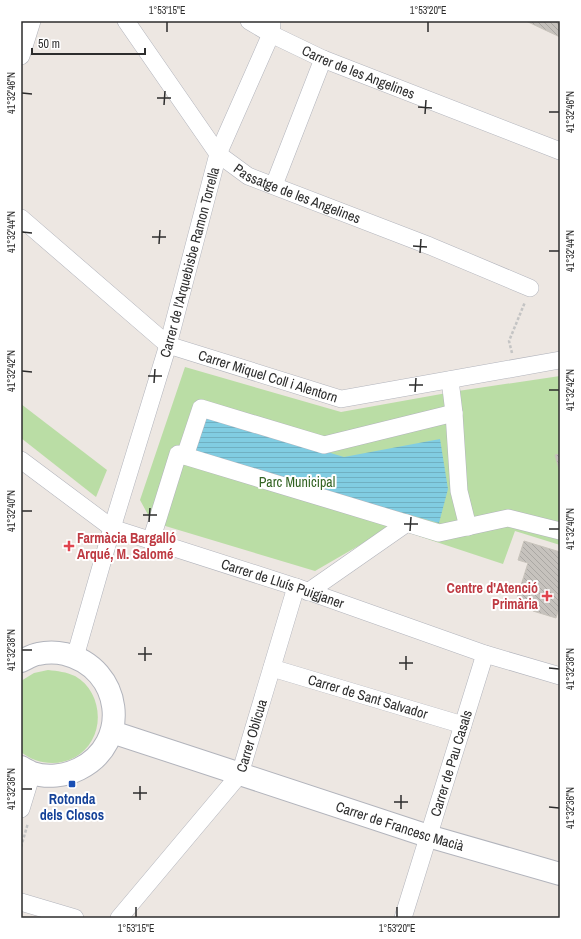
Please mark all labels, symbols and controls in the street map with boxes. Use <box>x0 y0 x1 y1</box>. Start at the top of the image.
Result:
text: 1°53'15"E <box>149 4 185 17</box>
text: 1°53'20"E <box>410 4 446 17</box>
scale bar <box>32 30 145 56</box>
text: 50 m <box>38 36 60 52</box>
street label: Carrer de les Angelines <box>299 41 418 103</box>
text: 41°32'46"N <box>5 72 18 114</box>
text: 41°32'46"N <box>564 91 577 133</box>
street label: Passatge de les Angelines <box>230 159 363 228</box>
street label: Carrer de l'Arquebisbe Ramon Torrella <box>156 165 223 360</box>
text: 41°32'44"N <box>5 211 18 253</box>
text: 41°32'44"N <box>564 230 577 272</box>
street label: Carrer Miquel Coll i Alentorn <box>196 346 340 406</box>
text: 41°32'42"N <box>5 350 18 392</box>
text: 41°32'42"N <box>564 369 577 411</box>
park label: Parc Municipal <box>259 473 335 491</box>
text: 41°32'40"N <box>5 490 18 532</box>
text: 41°32'40"N <box>564 508 577 550</box>
place label: Farmàcia Bargalló Arqué, M. Salomé <box>77 529 176 563</box>
marker: Farmàcia Bargalló Arqué, M. Salomé <box>64 541 74 551</box>
street label: Carrer de Lluís Puigjaner <box>219 555 347 612</box>
place label: Centre d'Atenció Primària <box>447 579 539 613</box>
marker: Centre d'Atenció Primària <box>541 590 553 602</box>
text: 41°32'38"N <box>5 629 18 671</box>
text: 41°32'38"N <box>564 648 577 690</box>
street label: Carrer de Sant Salvador <box>306 670 430 723</box>
street label: Carrer Oblicua <box>232 696 271 774</box>
street label: Carrer de Pau Casals <box>426 708 476 819</box>
text: 41°32'36"N <box>5 768 18 810</box>
marker: Rotonda dels Closos <box>67 779 77 789</box>
text: 41°32'36"N <box>564 787 577 829</box>
place label: Rotonda dels Closos <box>40 790 104 824</box>
street label: Carrer de Francesc Macià <box>334 797 467 855</box>
text: 1°53'15"E <box>118 922 154 935</box>
text: 1°53'20"E <box>379 922 415 935</box>

